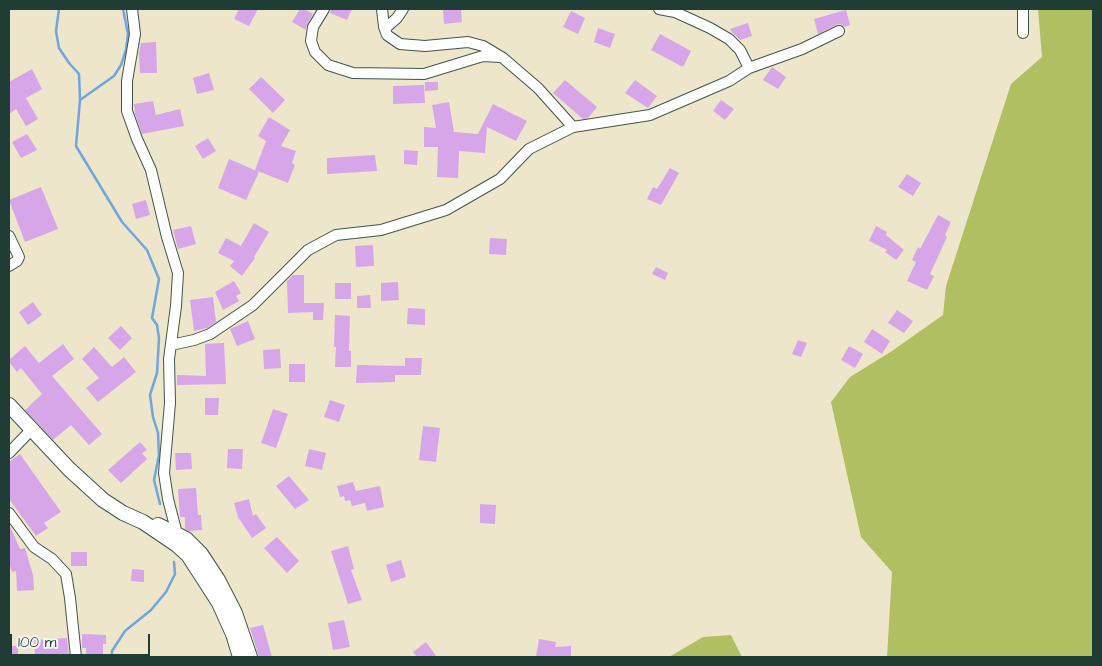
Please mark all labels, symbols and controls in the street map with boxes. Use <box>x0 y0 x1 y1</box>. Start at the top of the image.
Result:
scale bar <box>12 624 152 656</box>
text: 100 m <box>18 632 57 653</box>

